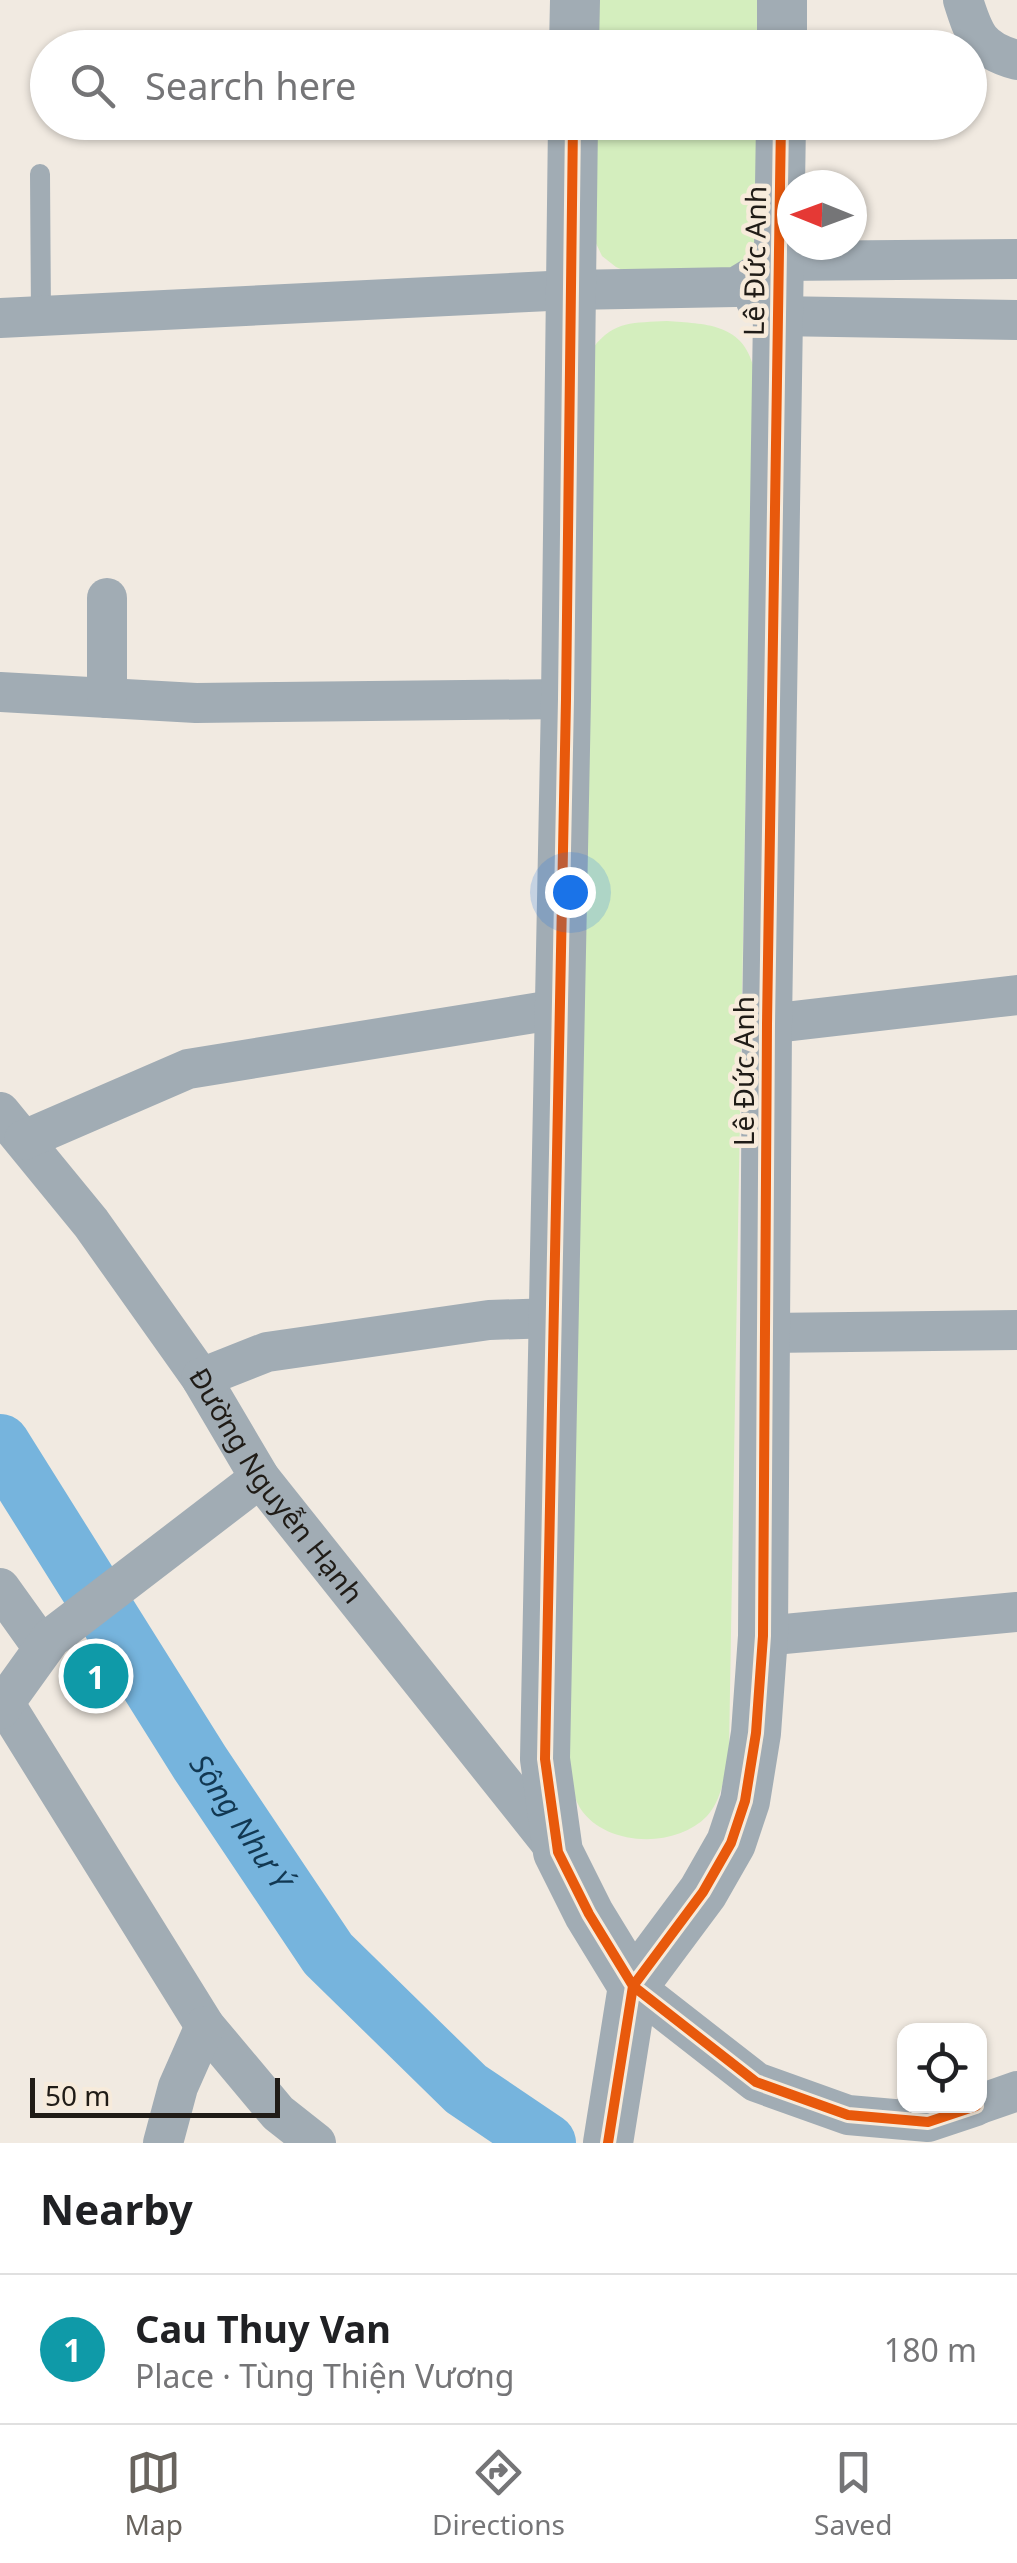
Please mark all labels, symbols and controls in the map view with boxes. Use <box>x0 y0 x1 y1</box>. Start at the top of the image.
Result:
search box <box>30 30 987 140</box>
icon: search <box>65 58 120 113</box>
text: Search here <box>145 59 356 111</box>
north arrow <box>777 170 867 260</box>
street label: Lê Đức Anh <box>734 186 774 336</box>
your location <box>545 867 596 918</box>
street label: Lê Đức Anh <box>724 996 762 1146</box>
street label: Đường Nguyễn Hạnh <box>181 1360 372 1611</box>
pin: 1 <box>64 1638 128 1714</box>
water label: Sông Như Ý <box>181 1746 303 1900</box>
map controls <box>897 2023 987 2113</box>
button: locate <box>897 2023 987 2113</box>
scale bar <box>30 2073 280 2118</box>
text: 50 m <box>45 2076 111 2114</box>
text: Nearby <box>40 2180 193 2237</box>
text: Cau Thuy Van <box>135 2302 391 2354</box>
text: 1 <box>63 2328 82 2371</box>
text: 180 m <box>884 2328 977 2371</box>
text: Place · Tùng Thiện Vương <box>135 2354 515 2397</box>
tab: Map <box>125 2445 183 2543</box>
tab: Directions <box>432 2445 565 2543</box>
tab: Saved <box>814 2445 892 2543</box>

